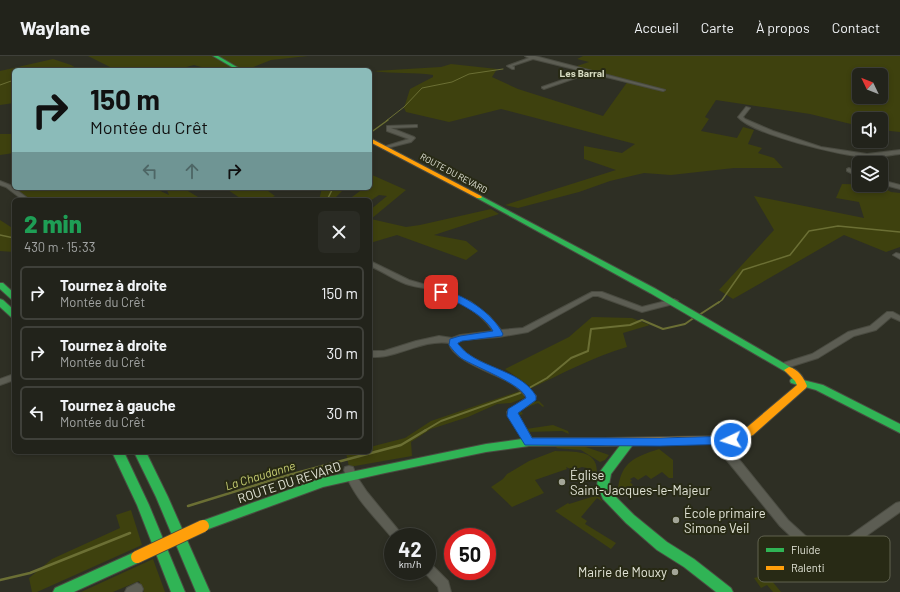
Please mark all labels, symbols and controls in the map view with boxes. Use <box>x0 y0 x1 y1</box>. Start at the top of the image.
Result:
text: Waylane <box>20 16 90 39</box>
text: Accueil <box>634 19 679 36</box>
text: Carte <box>701 19 734 36</box>
text: À propos <box>756 19 810 36</box>
text: Contact <box>832 19 880 36</box>
district label: Les Barral <box>560 67 604 79</box>
north arrow <box>852 68 888 104</box>
map controls <box>852 68 888 192</box>
text: 150 m <box>90 82 160 116</box>
icon: right <box>24 84 76 136</box>
button: sound <box>852 112 888 148</box>
text: Montée du Crêt <box>90 116 208 138</box>
street label: ROUTE DU REVARD <box>418 151 490 195</box>
button: layers <box>852 156 888 192</box>
icon: left <box>139 160 161 182</box>
icon: ahead <box>181 160 203 182</box>
icon: right <box>223 160 245 182</box>
text: 2 min <box>24 209 82 238</box>
button: close <box>318 211 360 253</box>
text: 430 m · 15:33 <box>24 239 96 255</box>
pin <box>424 275 458 309</box>
text: Tournez à droite <box>60 276 167 294</box>
icon: arrive <box>430 281 452 303</box>
icon: right <box>26 282 48 304</box>
text: 150 m <box>321 284 358 302</box>
text: Montée du Crêt <box>60 294 145 310</box>
text: Tournez à droite <box>60 336 167 354</box>
icon: right <box>26 342 48 364</box>
text: 30 m <box>326 344 358 362</box>
text: Montée du Crêt <box>60 354 145 370</box>
text: Tournez à gauche <box>60 396 176 414</box>
icon: left <box>26 402 48 424</box>
text: 30 m <box>326 404 358 422</box>
text: Montée du Crêt <box>60 414 145 430</box>
position arrow <box>710 419 752 461</box>
water label: La Chaudanne <box>223 458 297 492</box>
street label: ROUTE DU REVARD <box>235 458 343 506</box>
place label: Église Saint-Jacques-le-Majeur <box>570 467 710 498</box>
marker: Église Saint-Jacques-le-Majeur <box>557 477 567 487</box>
place label: École primaire Simone Veil <box>684 505 766 536</box>
marker: École primaire Simone Veil <box>671 515 681 525</box>
speed limit sign: 50 <box>444 528 496 580</box>
legend <box>758 536 890 582</box>
text: 42 <box>398 537 422 561</box>
text: Fluide <box>791 543 820 556</box>
text: km/h <box>399 558 421 570</box>
text: Ralenti <box>791 561 825 574</box>
place label: Mairie de Mouxy <box>578 564 667 580</box>
marker: Mairie de Mouxy <box>670 567 680 577</box>

